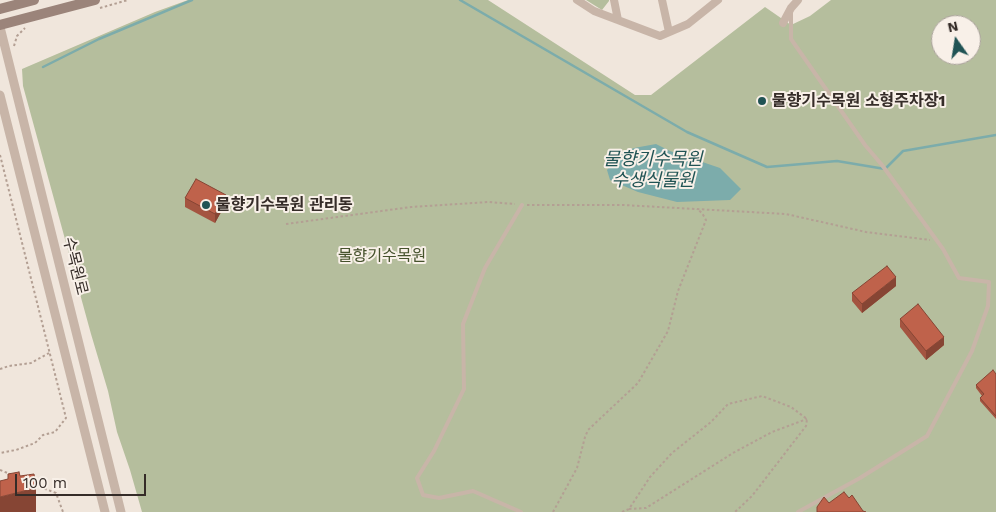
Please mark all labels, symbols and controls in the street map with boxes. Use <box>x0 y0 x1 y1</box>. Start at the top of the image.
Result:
north arrow <box>931 15 981 65</box>
text: N <box>946 17 960 35</box>
place label: 물향기수목원 소형주차장1 <box>772 91 945 111</box>
marker: 물향기수목원 소형주차장1 <box>756 95 768 107</box>
water label: 물향기수목원 수생식물원 <box>603 149 703 192</box>
place label: 물향기수목원 관리동 <box>216 195 353 215</box>
marker: 물향기수목원 관리동 <box>200 199 212 211</box>
street label: 수목원로 <box>59 235 91 297</box>
park label: 물향기수목원 <box>338 246 426 266</box>
scale bar <box>18 464 149 496</box>
text: 100 m <box>23 474 67 492</box>

